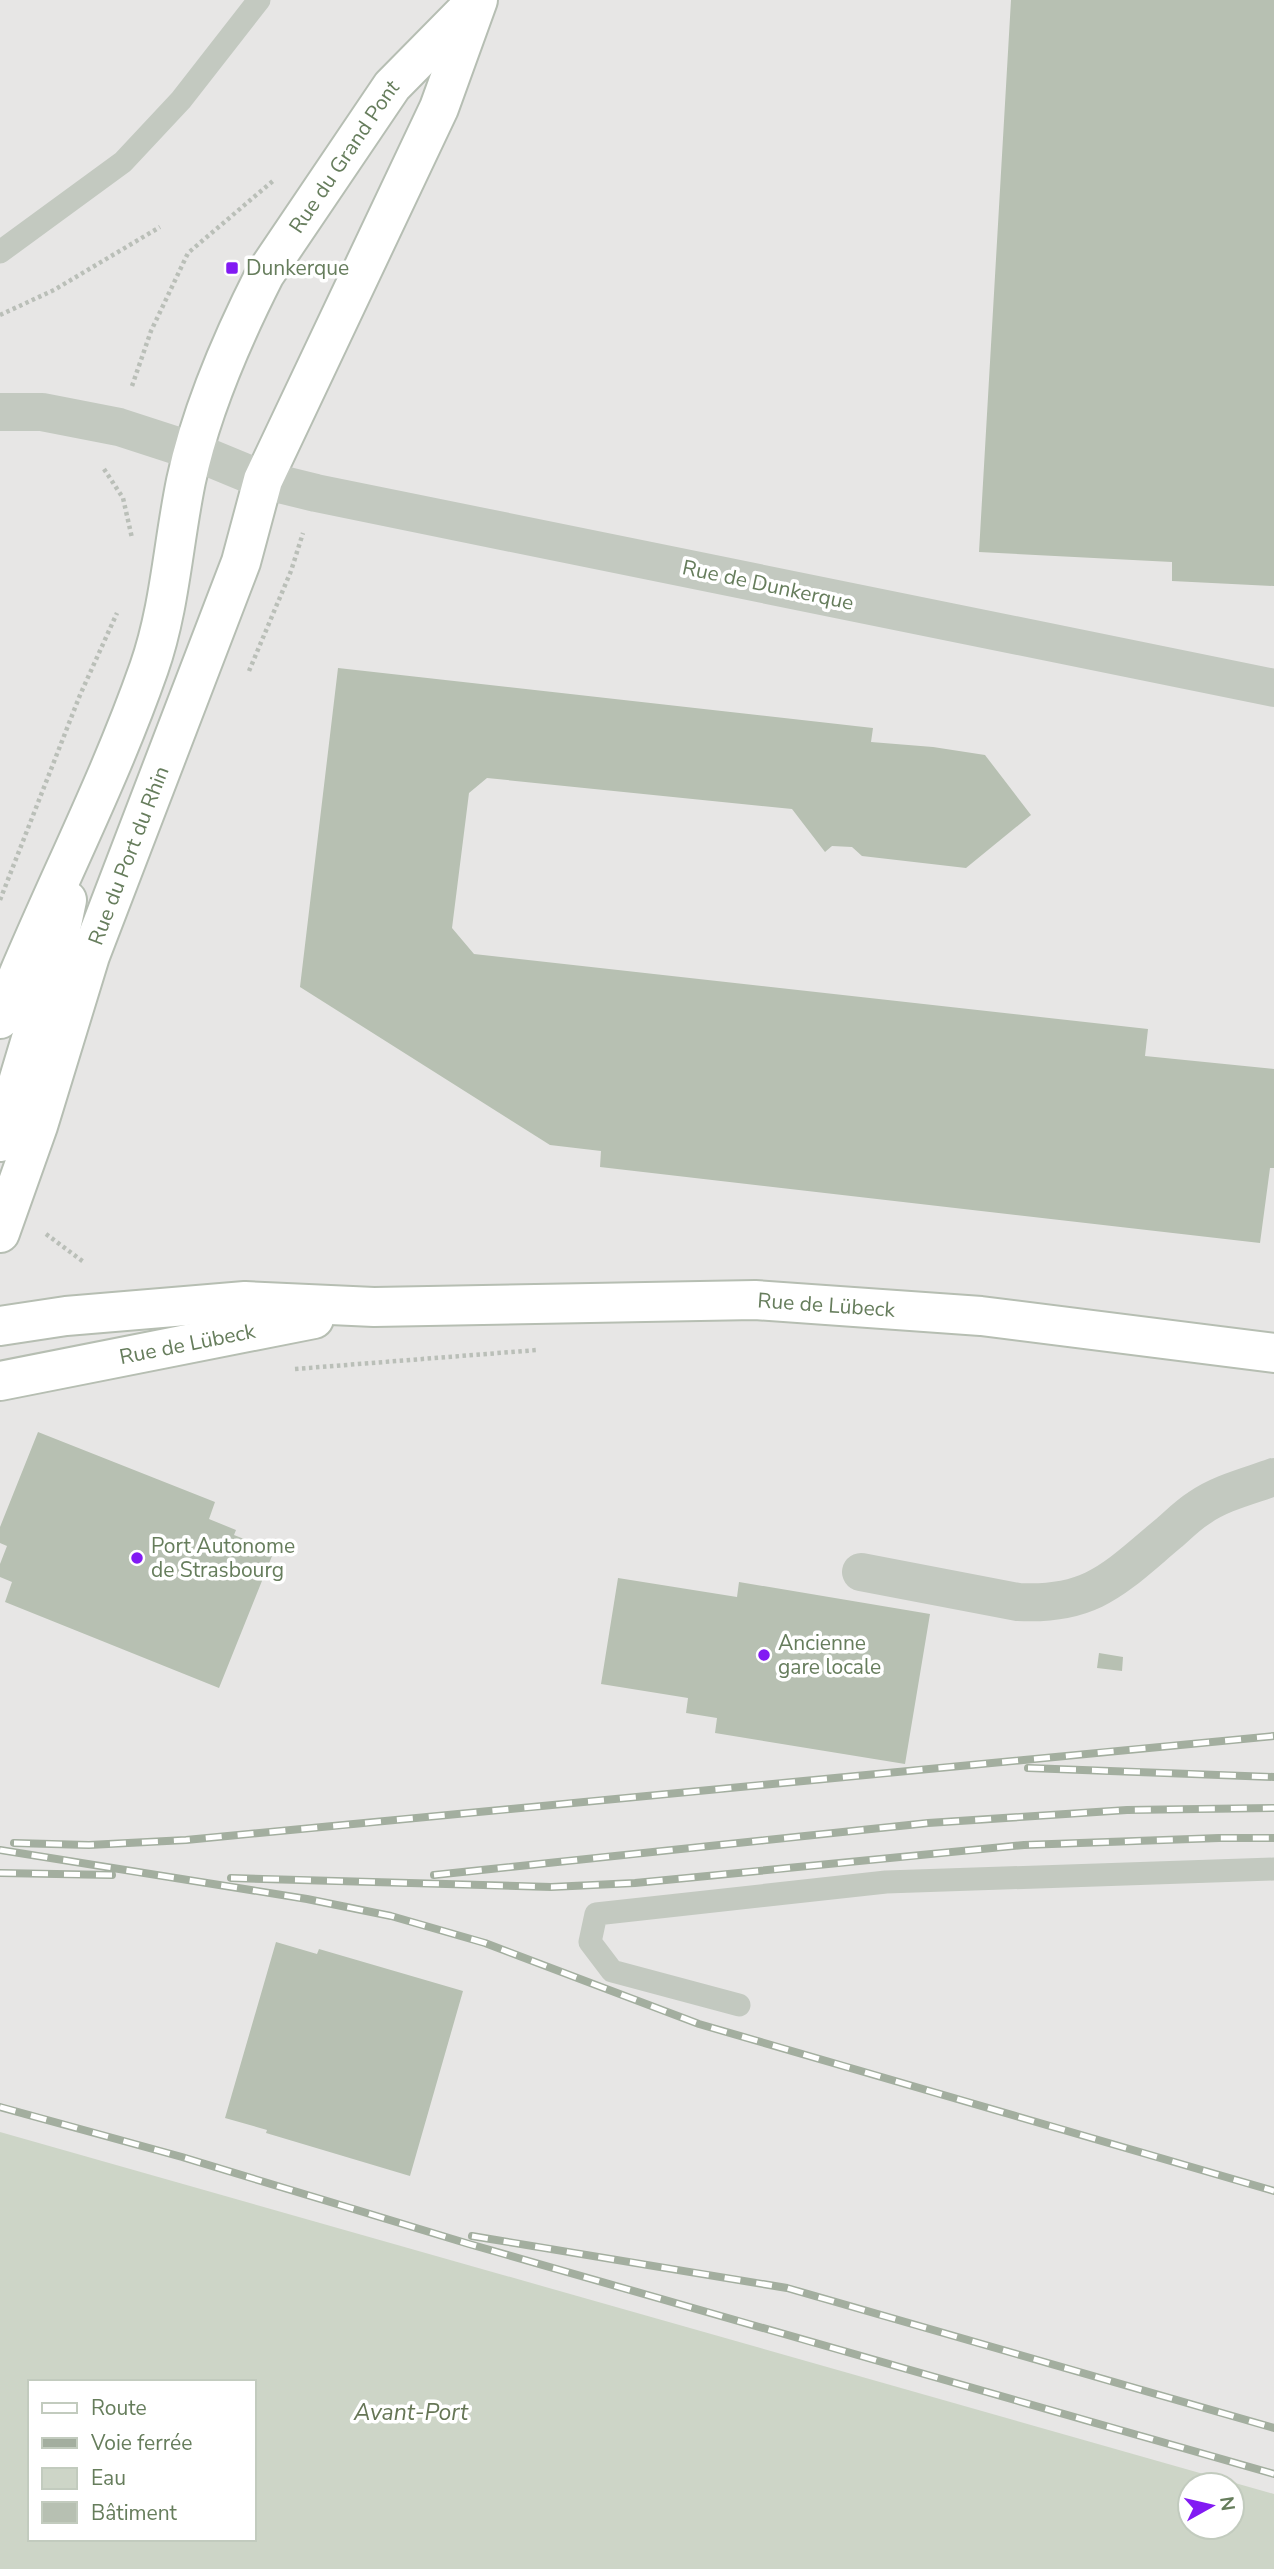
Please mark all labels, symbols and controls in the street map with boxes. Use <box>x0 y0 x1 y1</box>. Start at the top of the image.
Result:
street label: Rue du Grand Pont <box>283 73 405 239</box>
place label: Dunkerque <box>246 254 349 282</box>
marker: Dunkerque <box>224 260 240 276</box>
street label: Rue de Dunkerque <box>680 553 856 617</box>
street label: Rue du Port du Rhin <box>82 762 176 949</box>
street label: Rue de Lübeck <box>756 1286 897 1324</box>
street label: Rue de Lübeck <box>117 1317 258 1371</box>
place label: Port Autonome de Strasbourg <box>151 1532 295 1584</box>
marker: Port Autonome de Strasbourg <box>129 1550 145 1566</box>
place label: Ancienne gare locale <box>778 1629 881 1681</box>
marker: Ancienne gare locale <box>756 1647 772 1663</box>
legend <box>28 2380 256 2541</box>
text: Route <box>91 2394 147 2422</box>
water label: Avant-Port <box>353 2397 469 2428</box>
text: Voie ferrée <box>90 2429 192 2457</box>
text: Eau <box>91 2464 126 2492</box>
north arrow <box>1176 2471 1246 2541</box>
text: N <box>1213 2495 1241 2513</box>
text: Bâtiment <box>91 2499 178 2527</box>

